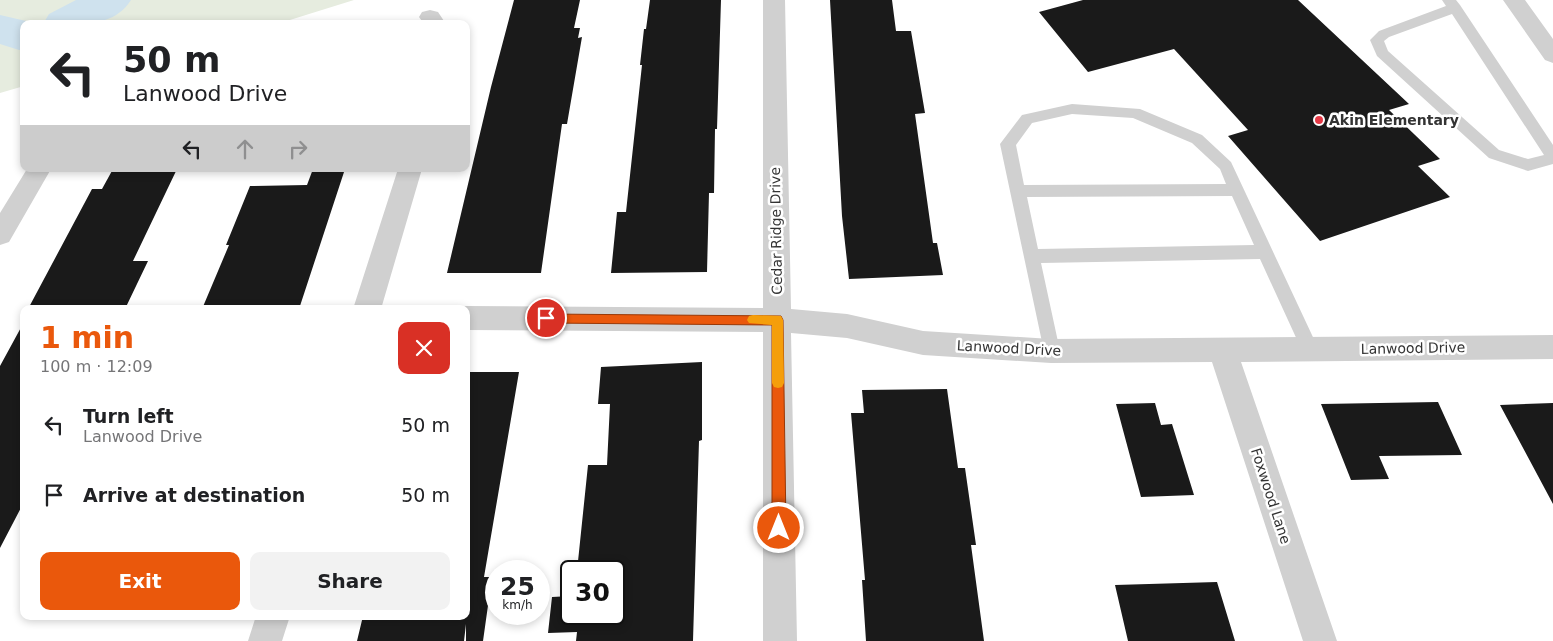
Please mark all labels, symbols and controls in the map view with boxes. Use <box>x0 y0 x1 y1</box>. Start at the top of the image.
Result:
icon: left <box>40 40 105 105</box>
text: 50 m <box>123 40 220 80</box>
text: Lanwood Drive <box>123 81 287 106</box>
place label: Akin Elementary <box>1329 112 1459 128</box>
marker: Akin Elementary <box>1313 114 1325 126</box>
icon: left <box>178 135 206 163</box>
icon: ahead <box>231 135 259 163</box>
icon: right <box>284 135 312 163</box>
street label: Cedar Ridge Drive <box>767 167 785 295</box>
pin <box>525 297 567 339</box>
icon: arrive <box>532 304 560 332</box>
text: 1 min <box>40 320 134 355</box>
button: close <box>398 322 450 374</box>
street label: Lanwood Drive <box>956 337 1062 359</box>
street label: Lanwood Drive <box>1361 339 1465 357</box>
text: 100 m · 12:09 <box>40 357 153 376</box>
text: Turn left <box>83 405 174 427</box>
icon: left <box>40 411 68 439</box>
text: 50 m <box>401 414 450 436</box>
text: Lanwood Drive <box>83 427 202 446</box>
street label: Foxwood Lane <box>1248 446 1294 546</box>
icon: arrive <box>40 481 68 509</box>
text: Arrive at destination <box>83 484 305 506</box>
text: 50 m <box>401 484 450 506</box>
position arrow <box>752 501 804 553</box>
button: Exit <box>40 552 240 610</box>
button: Share <box>250 552 450 610</box>
speed limit sign: 30 <box>560 560 625 625</box>
text: 25 <box>500 572 535 601</box>
text: km/h <box>502 598 533 612</box>

